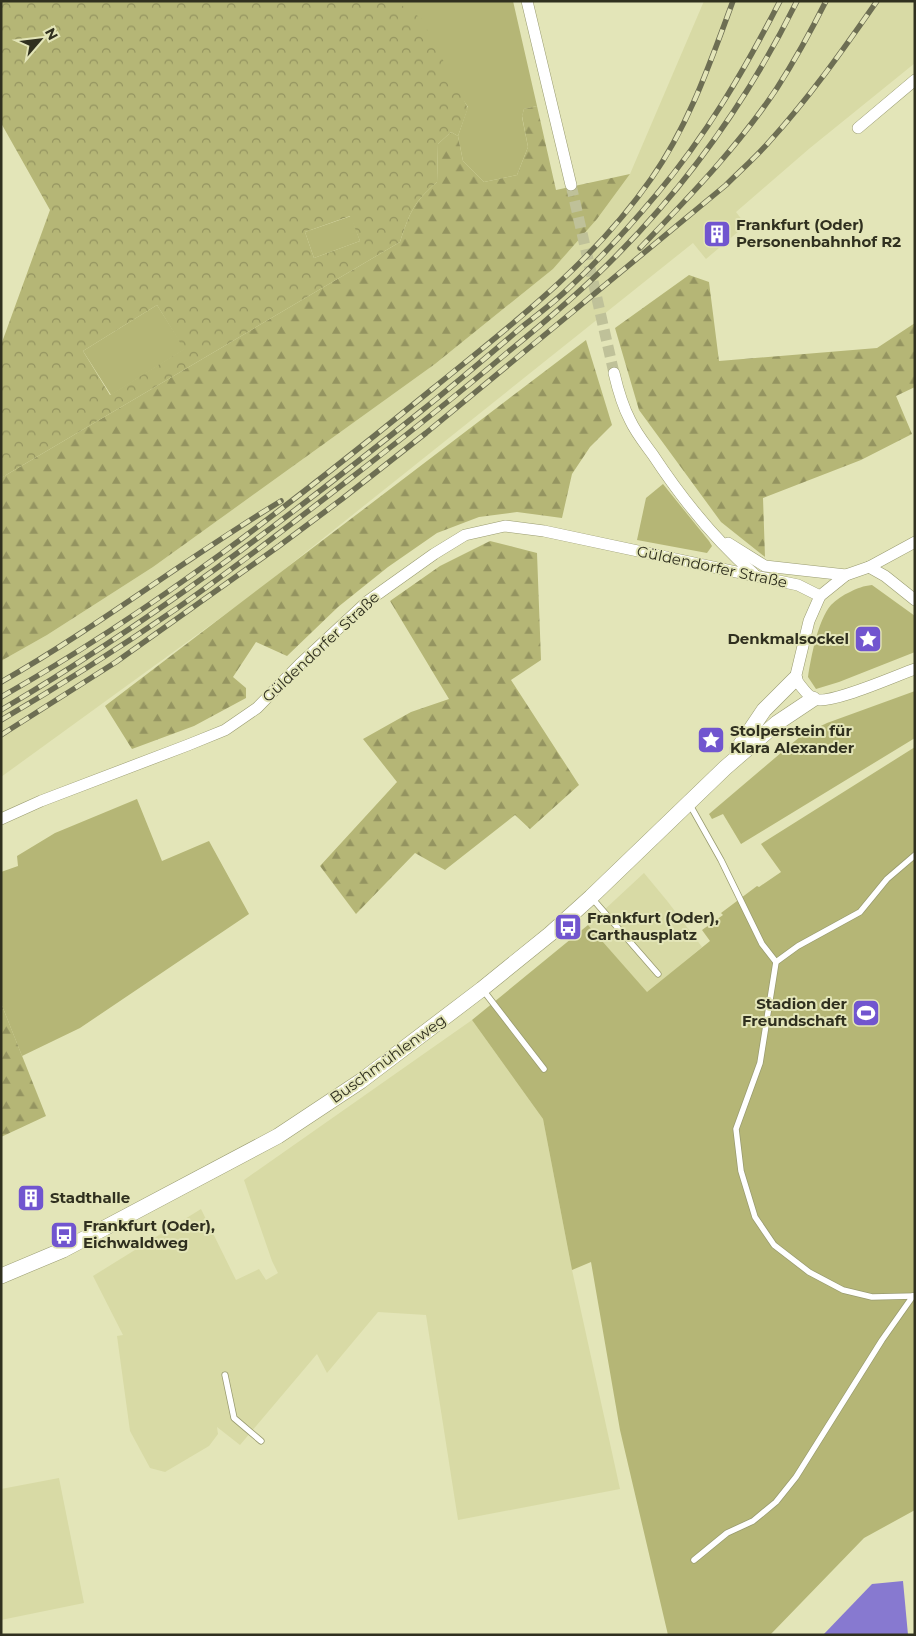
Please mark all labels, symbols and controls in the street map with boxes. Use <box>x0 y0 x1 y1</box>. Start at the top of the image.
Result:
north arrow <box>15 15 65 65</box>
text: N <box>41 25 62 43</box>
place label: Frankfurt (Oder) Personenbahnhof R2 <box>736 215 901 251</box>
building icon: Frankfurt (Oder) Personenbahnhof R2 <box>702 219 732 249</box>
street label: Güldendorfer Straße <box>635 541 789 592</box>
street label: Güldendorfer Straße <box>258 587 383 706</box>
place icon: Denkmalsockel <box>853 624 883 654</box>
place label: Denkmalsockel <box>727 629 849 648</box>
place label: Stolperstein für Klara Alexander <box>730 721 855 757</box>
place icon: Stolperstein für Klara Alexander <box>696 725 726 755</box>
place label: Frankfurt (Oder), Carthausplatz <box>587 908 719 944</box>
bus stop icon: Frankfurt (Oder), Carthausplatz <box>553 912 583 942</box>
place label: Stadion der Freundschaft <box>742 994 848 1030</box>
sports icon: Stadion der Freundschaft <box>851 998 881 1028</box>
street label: Buschmühlenweg <box>326 1010 449 1107</box>
building icon: Stadthalle <box>16 1183 46 1213</box>
place label: Stadthalle <box>50 1188 130 1207</box>
place label: Frankfurt (Oder), Eichwaldweg <box>83 1216 215 1252</box>
bus stop icon: Frankfurt (Oder), Eichwaldweg <box>49 1220 79 1250</box>

